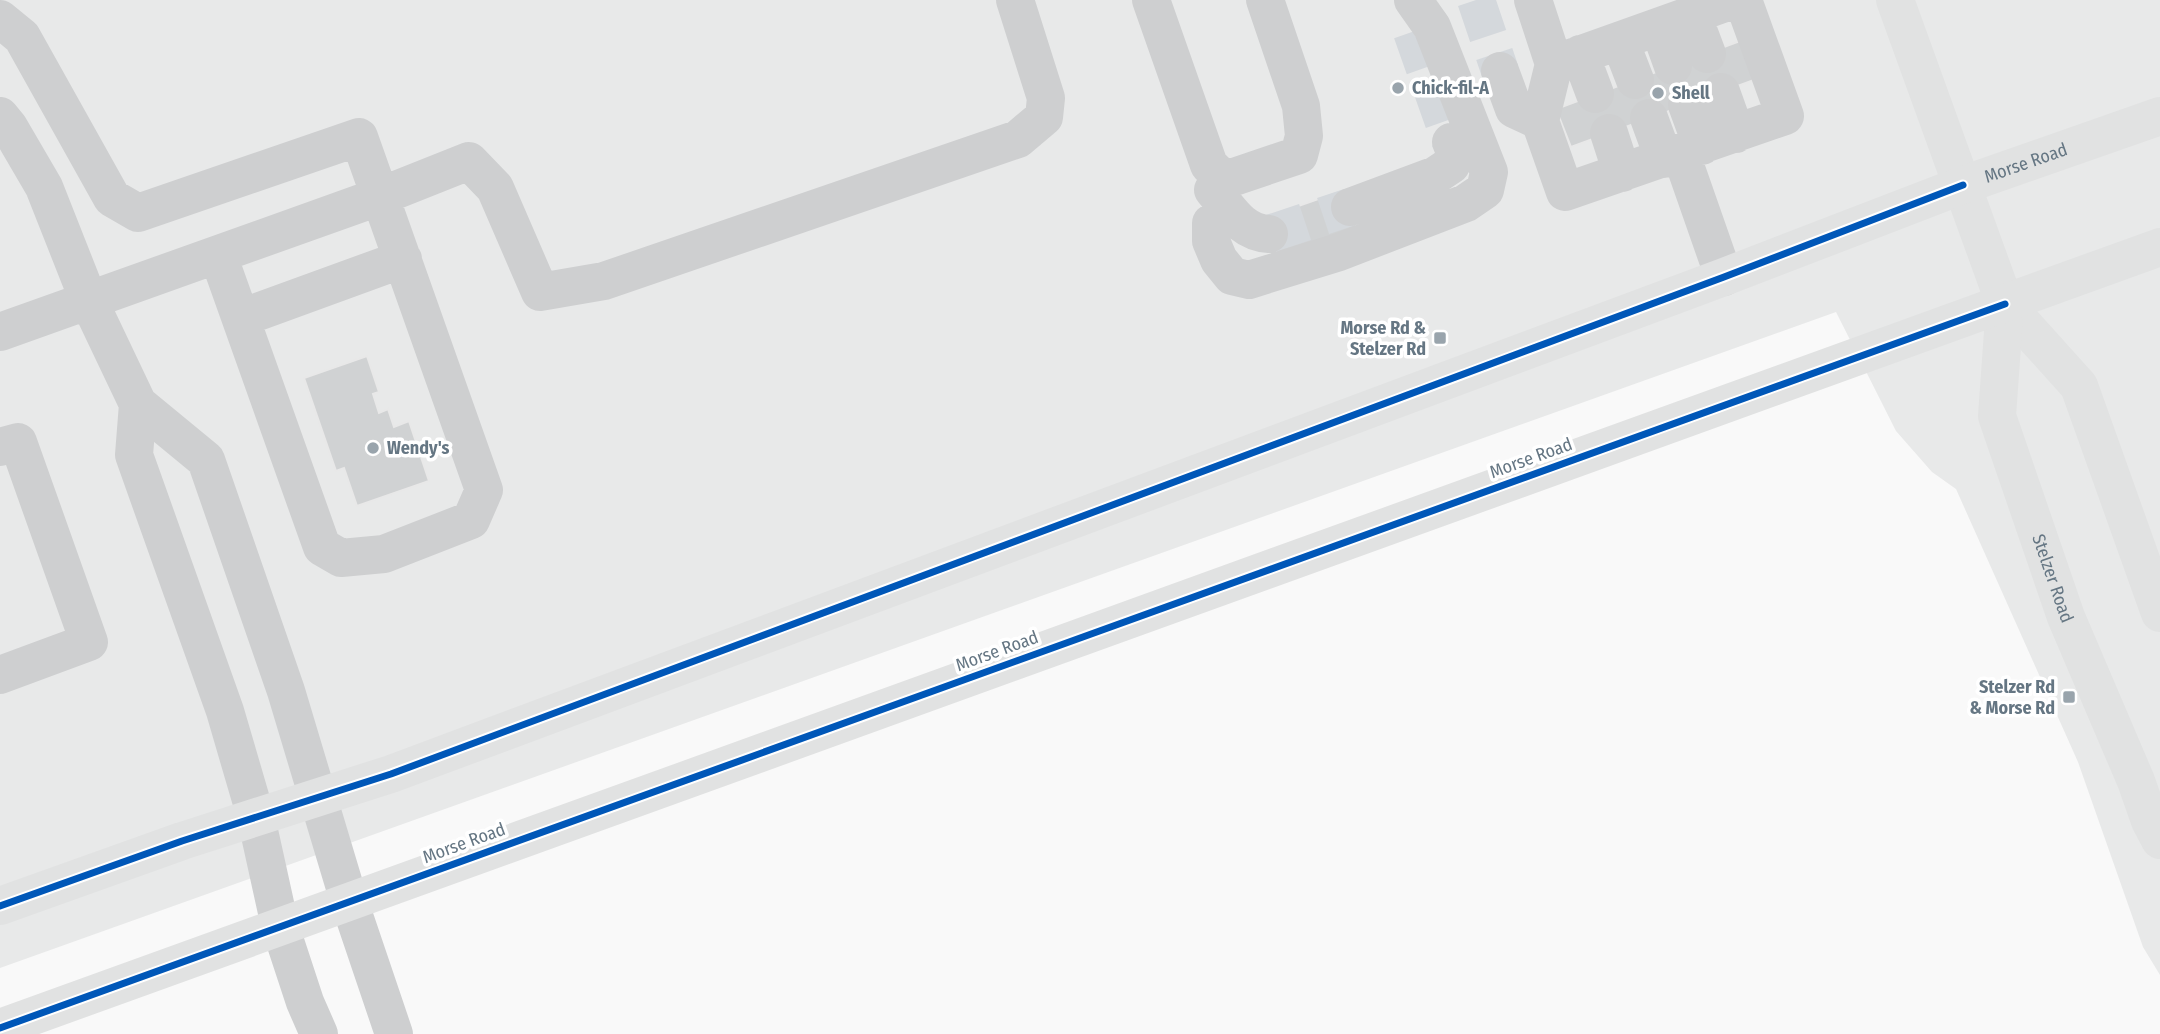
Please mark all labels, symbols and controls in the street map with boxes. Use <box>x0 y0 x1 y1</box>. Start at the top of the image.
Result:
place label: Chick-fil-A <box>1412 77 1489 99</box>
marker: Chick-fil-A <box>1390 80 1406 96</box>
place label: Shell <box>1672 82 1710 104</box>
marker: Shell <box>1650 85 1666 101</box>
street label: Morse Road <box>1981 138 2070 188</box>
place label: Morse Rd & Stelzer Rd <box>1340 317 1427 360</box>
marker: Morse Rd & Stelzer Rd <box>1432 330 1448 346</box>
street label: Morse Road <box>1487 433 1575 483</box>
place label: Wendy's <box>387 437 450 459</box>
marker: Wendy's <box>365 440 381 456</box>
street label: Stelzer Road <box>2027 531 2078 626</box>
street label: Morse Road <box>953 626 1041 676</box>
place label: Stelzer Rd & Morse Rd <box>1969 676 2055 719</box>
marker: Stelzer Rd & Morse Rd <box>2061 689 2077 705</box>
street label: Morse Road <box>420 818 508 868</box>

